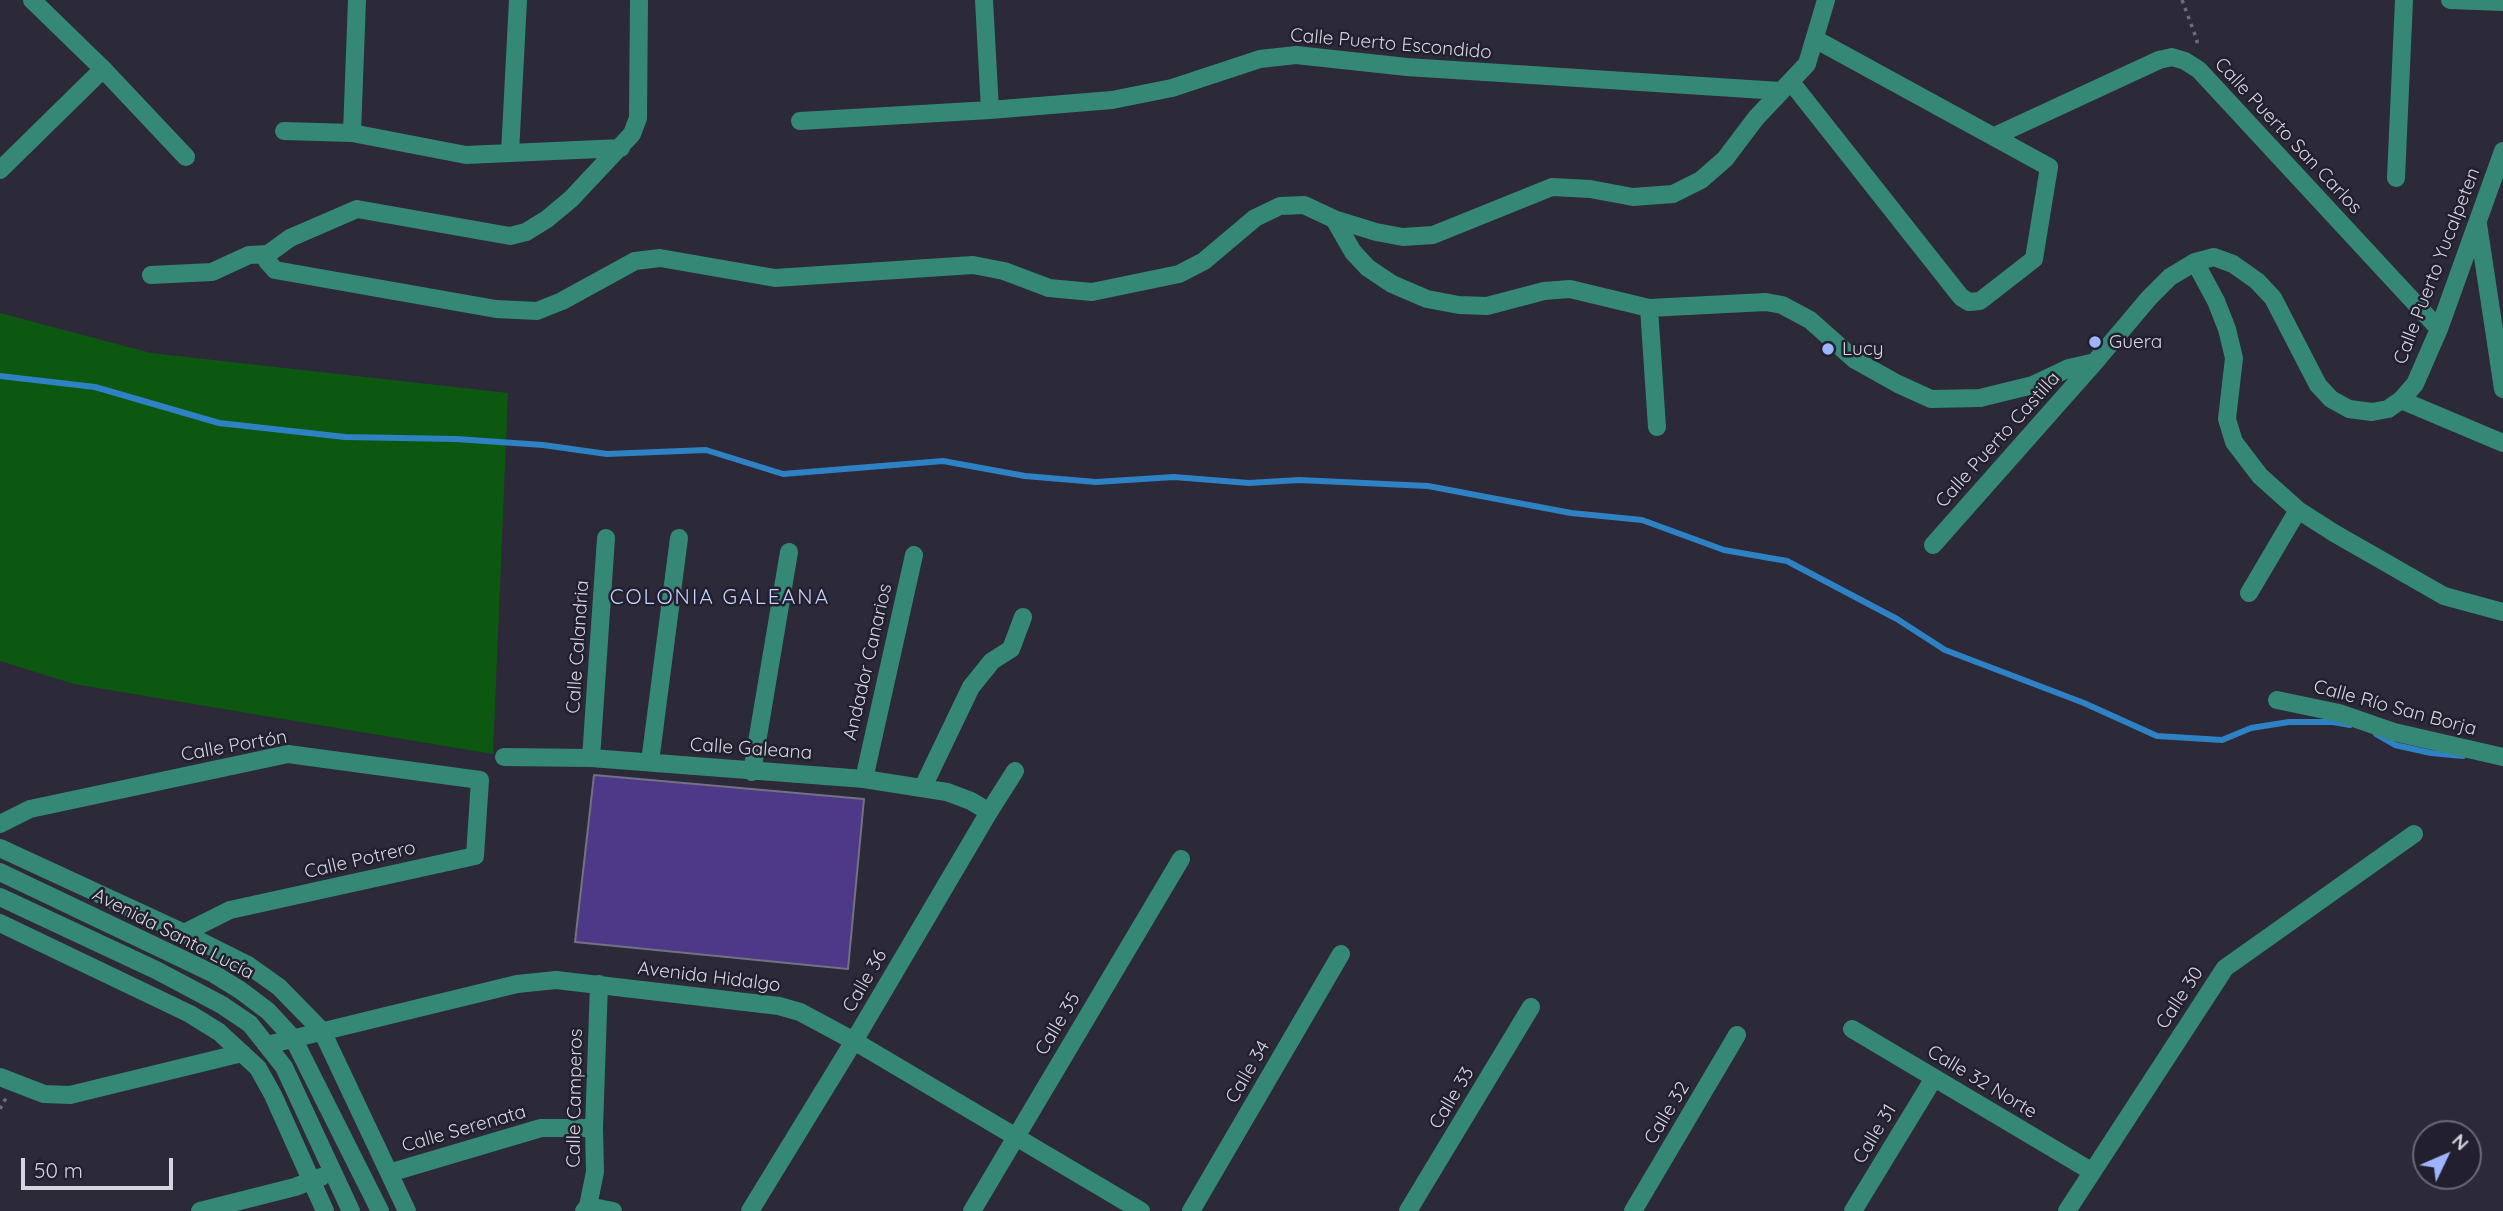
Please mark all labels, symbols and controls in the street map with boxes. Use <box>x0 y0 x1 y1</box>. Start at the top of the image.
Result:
street label: Calle Puerto Escondido <box>1289 24 1493 64</box>
street label: Calle Puerto San Carlos <box>2210 53 2366 219</box>
street label: Calle Puerto Yucalpeten <box>2389 165 2485 367</box>
place label: Guera <box>2109 331 2162 353</box>
marker: Guera <box>2087 334 2103 350</box>
place label: Lucy <box>1842 338 1884 360</box>
marker: Lucy <box>1820 341 1836 357</box>
street label: Calle Puerto Castilla <box>1931 367 2065 513</box>
street label: Calle Calandria <box>562 580 594 714</box>
street label: Andador Canarios <box>839 581 897 743</box>
district label: COLONIA GALEANA <box>612 585 828 611</box>
street label: Calle Río San Borja <box>2311 675 2479 741</box>
street label: Calle Portón <box>179 725 289 767</box>
street label: Calle Galeana <box>689 733 813 765</box>
street label: Calle Potrero <box>302 836 418 884</box>
street label: Avenida Santa Lucía <box>88 883 258 985</box>
street label: Calle 36 <box>838 946 892 1016</box>
street label: Avenida Hidalgo <box>636 957 782 997</box>
street label: Calle 30 <box>2151 963 2209 1033</box>
street label: Calle 35 <box>1031 989 1085 1059</box>
street label: Calle Camperos <box>562 1028 588 1168</box>
street label: Calle 34 <box>1221 1037 1275 1107</box>
street label: Calle 32 Norte <box>1923 1040 2041 1124</box>
street label: Calle 33 <box>1425 1063 1479 1133</box>
street label: Calle 32 <box>1639 1078 1695 1148</box>
street label: Calle Serenata <box>399 1100 529 1158</box>
street label: Calle 31 <box>1848 1100 1902 1168</box>
north arrow <box>2412 1120 2482 1190</box>
text: N <box>2447 1128 2474 1155</box>
scale bar <box>24 1144 177 1188</box>
text: 50 m <box>34 1157 83 1183</box>

